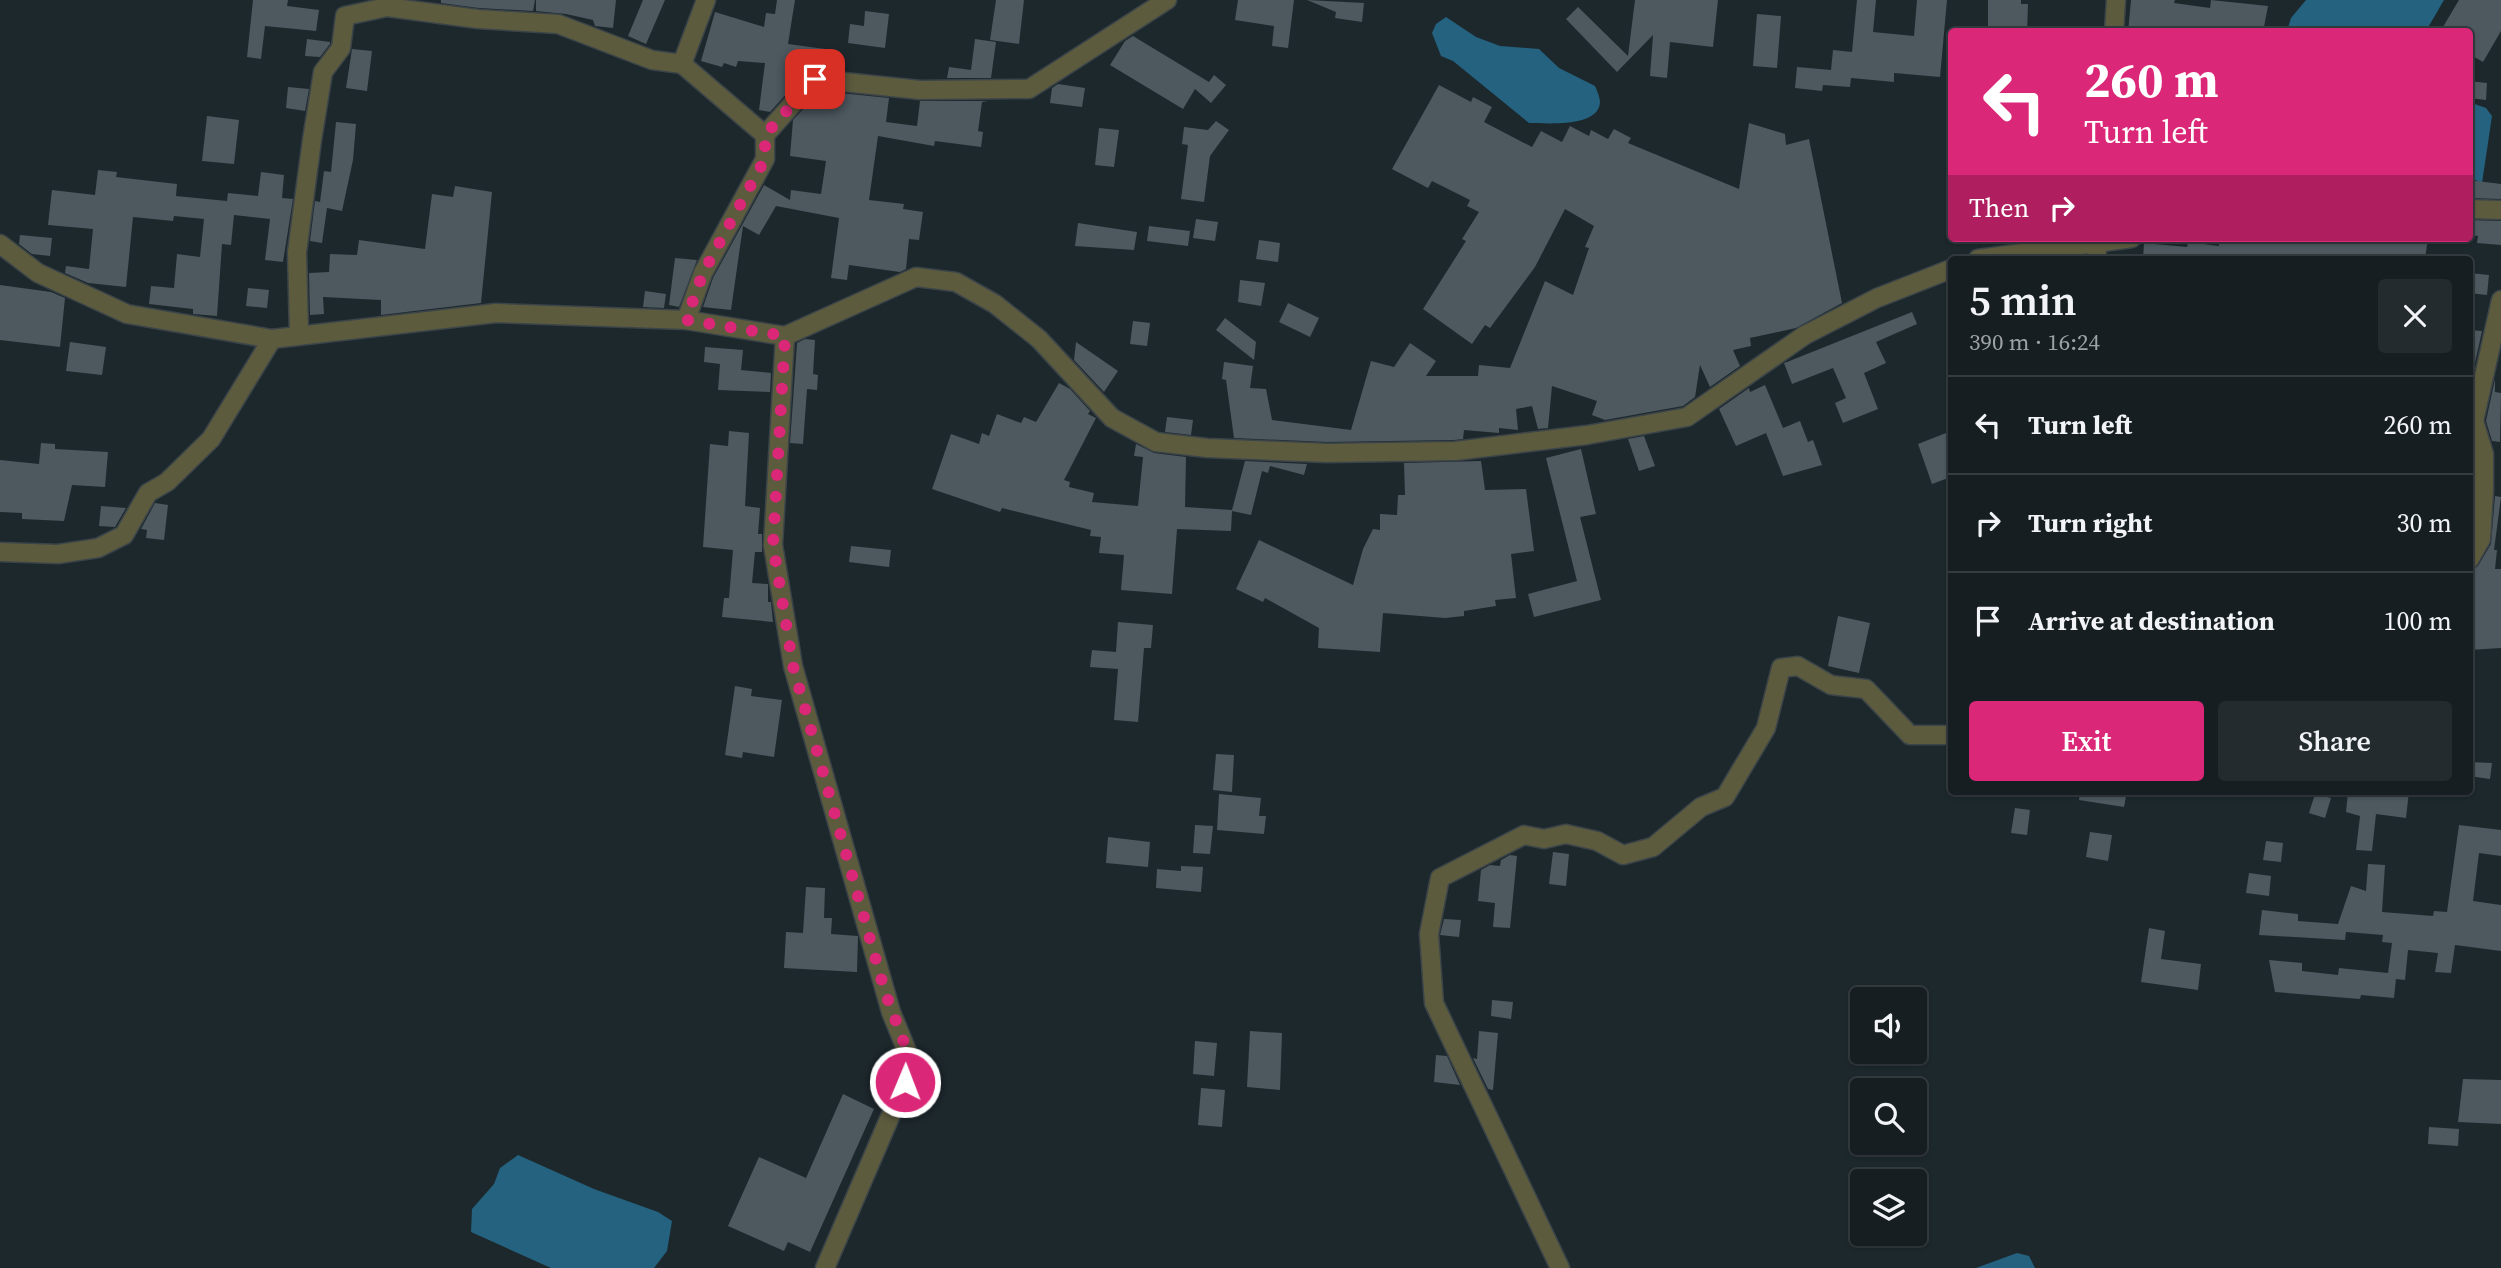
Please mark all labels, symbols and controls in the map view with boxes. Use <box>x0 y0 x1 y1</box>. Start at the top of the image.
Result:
text: 260 m <box>2084 46 2219 113</box>
pin <box>785 49 845 109</box>
icon: left <box>1969 56 2060 147</box>
icon: arrive <box>796 60 834 98</box>
text: Turn left <box>2084 110 2208 154</box>
icon: right <box>2043 189 2081 227</box>
text: Then <box>1969 190 2029 226</box>
text: 5 min <box>1969 271 2077 329</box>
button: close <box>2378 279 2452 353</box>
text: 390 m · 16:24 <box>1969 326 2100 358</box>
icon: left <box>1969 406 2007 444</box>
text: Turn left <box>2028 407 2132 443</box>
text: 260 m <box>2384 407 2452 443</box>
icon: right <box>1969 504 2007 542</box>
text: Turn right <box>2028 505 2152 541</box>
text: 30 m <box>2397 505 2452 541</box>
icon: arrive <box>1969 602 2007 640</box>
text: Arrive at destination <box>2028 603 2275 639</box>
text: 100 m <box>2384 603 2452 639</box>
button: Exit <box>1969 701 2204 781</box>
button: Share <box>2218 701 2452 781</box>
map controls <box>1850 987 1927 1246</box>
button: sound <box>1850 987 1927 1064</box>
position arrow <box>868 1045 942 1119</box>
button: search <box>1850 1078 1927 1155</box>
button: layers <box>1850 1169 1927 1246</box>

